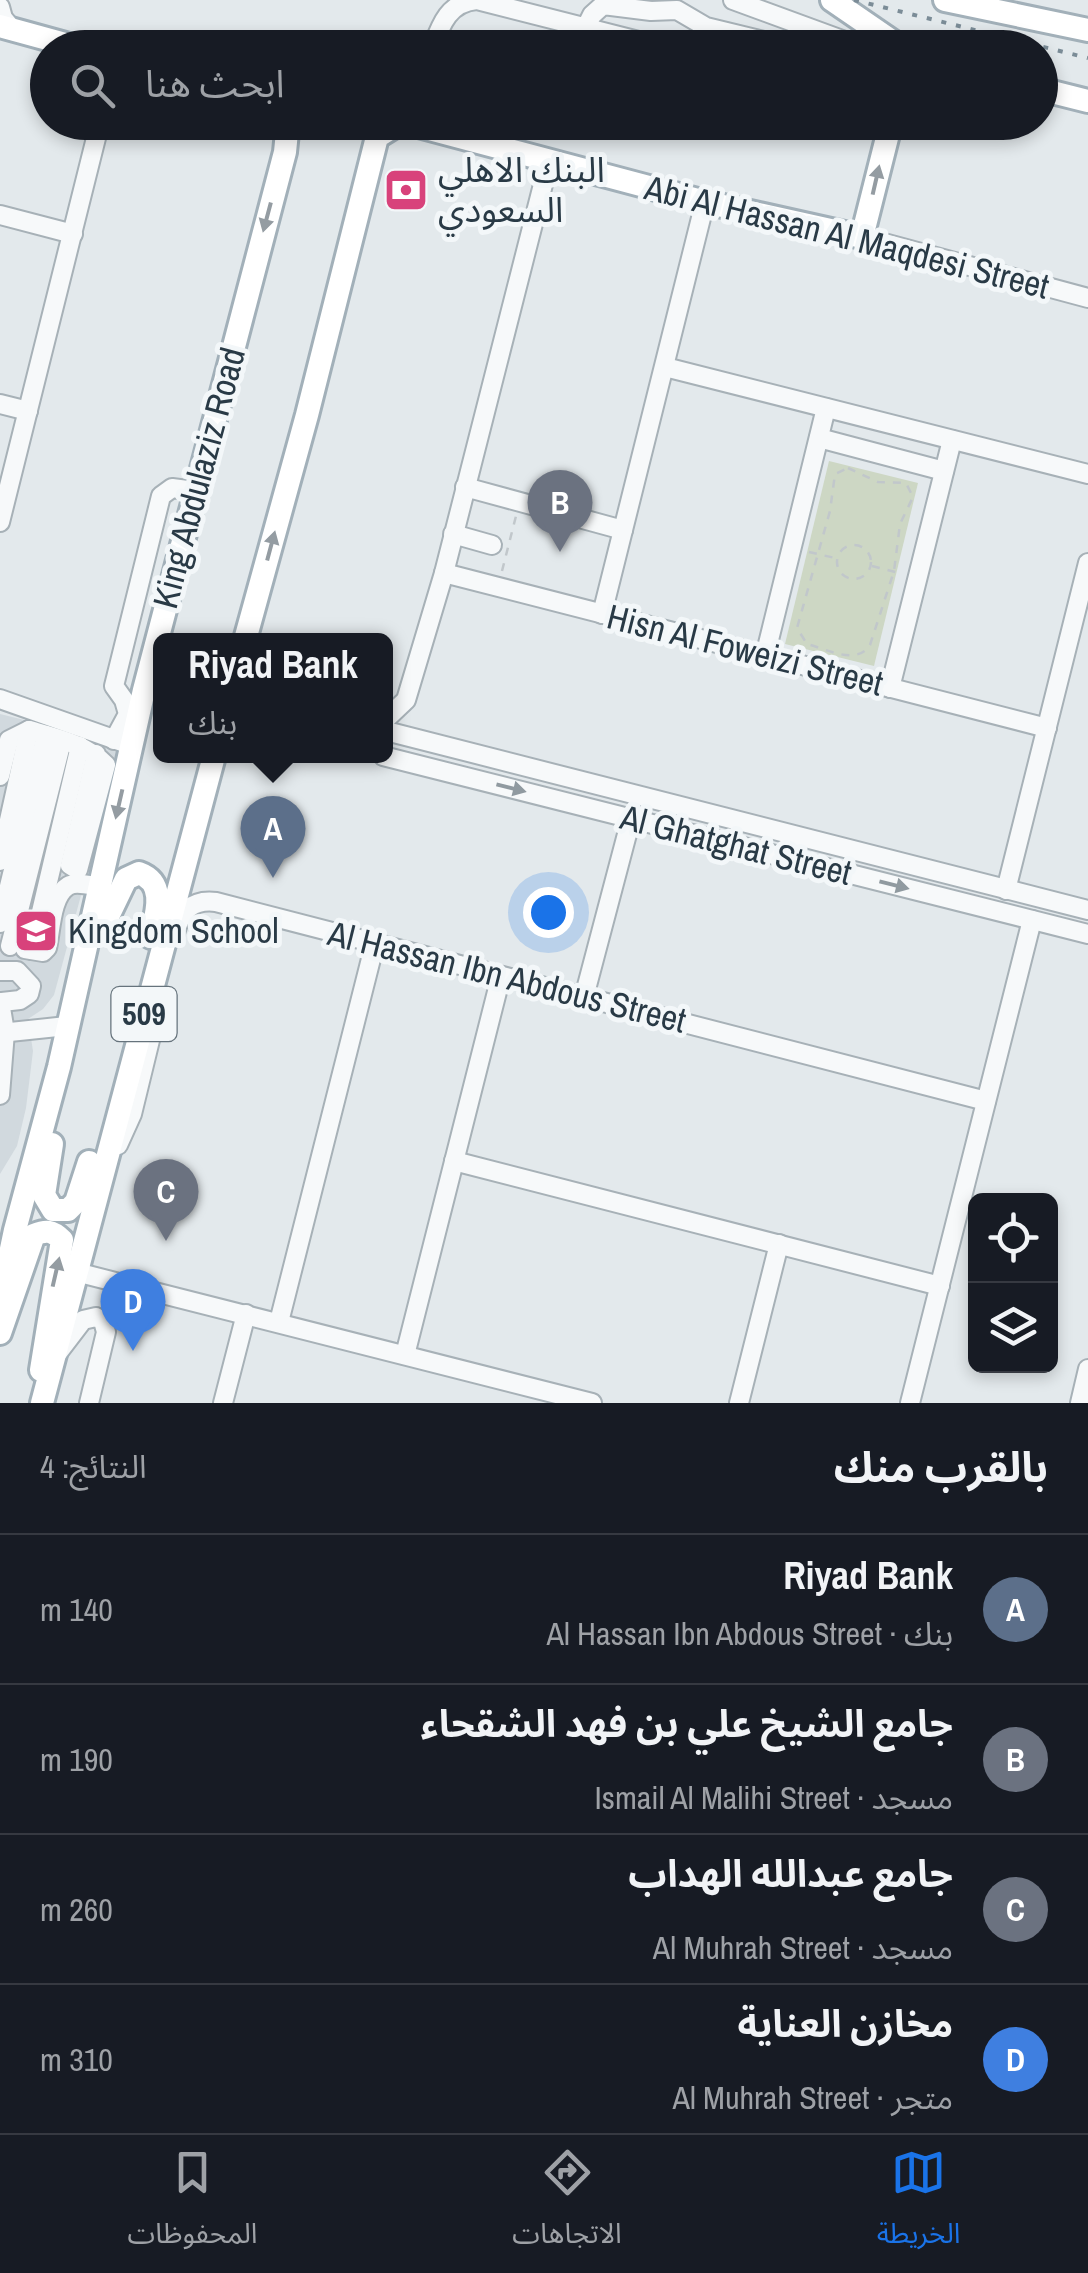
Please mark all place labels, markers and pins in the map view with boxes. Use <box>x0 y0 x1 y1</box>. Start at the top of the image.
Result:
place label: البنك الاهلي السعودي <box>438 146 605 237</box>
bank icon: البنك الاهلي السعودي <box>383 167 429 213</box>
pin: B <box>528 470 592 552</box>
pin: A <box>240 796 306 878</box>
place label: Kingdom School <box>68 907 279 954</box>
school or university icon: Kingdom School <box>13 908 59 954</box>
pin: C <box>134 1158 198 1241</box>
pin: D <box>100 1268 166 1351</box>

